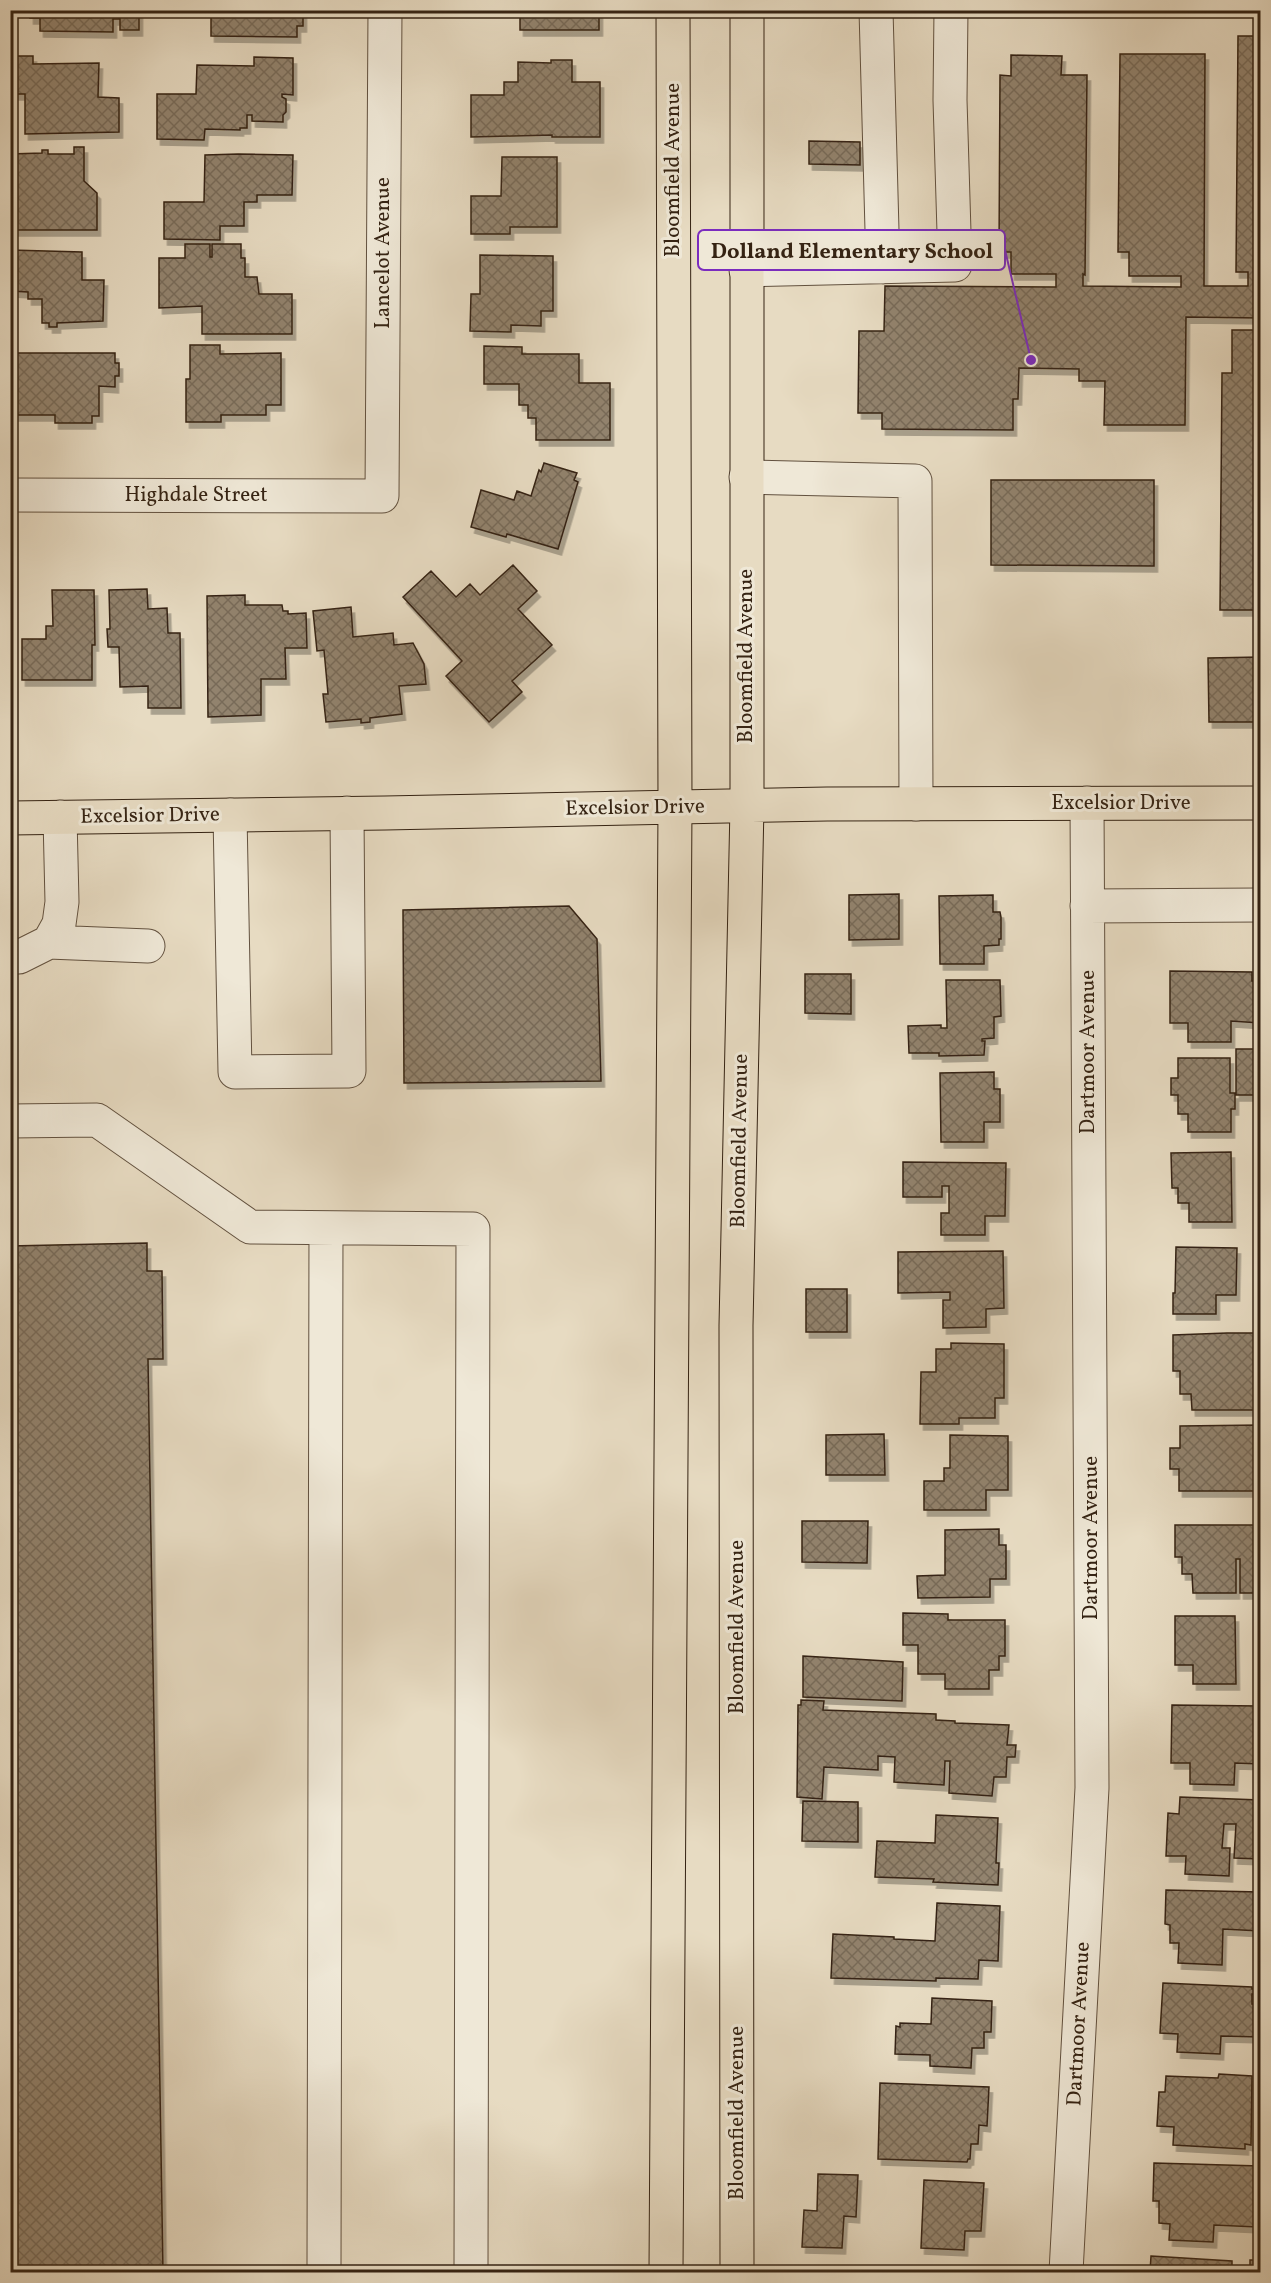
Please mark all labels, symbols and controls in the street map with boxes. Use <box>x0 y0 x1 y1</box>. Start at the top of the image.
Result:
street label: Bloomfield Avenue <box>659 83 688 257</box>
street label: Lancelot Avenue <box>369 177 398 329</box>
callout: Dolland Elementary School <box>698 230 1005 270</box>
text: Dolland Elementary School <box>711 237 993 268</box>
street label: Highdale Street <box>124 481 268 510</box>
street label: Bloomfield Avenue <box>732 569 761 743</box>
street label: Excelsior Drive <box>1051 789 1191 818</box>
street label: Excelsior Drive <box>565 792 705 824</box>
street label: Excelsior Drive <box>80 800 220 832</box>
street label: Dartmoor Avenue <box>1074 970 1103 1134</box>
street label: Bloomfield Avenue <box>724 1054 756 1228</box>
street label: Dartmoor Avenue <box>1077 1456 1106 1620</box>
street label: Bloomfield Avenue <box>723 1540 752 1714</box>
street label: Dartmoor Avenue <box>1060 1941 1098 2107</box>
street label: Bloomfield Avenue <box>723 2026 752 2200</box>

